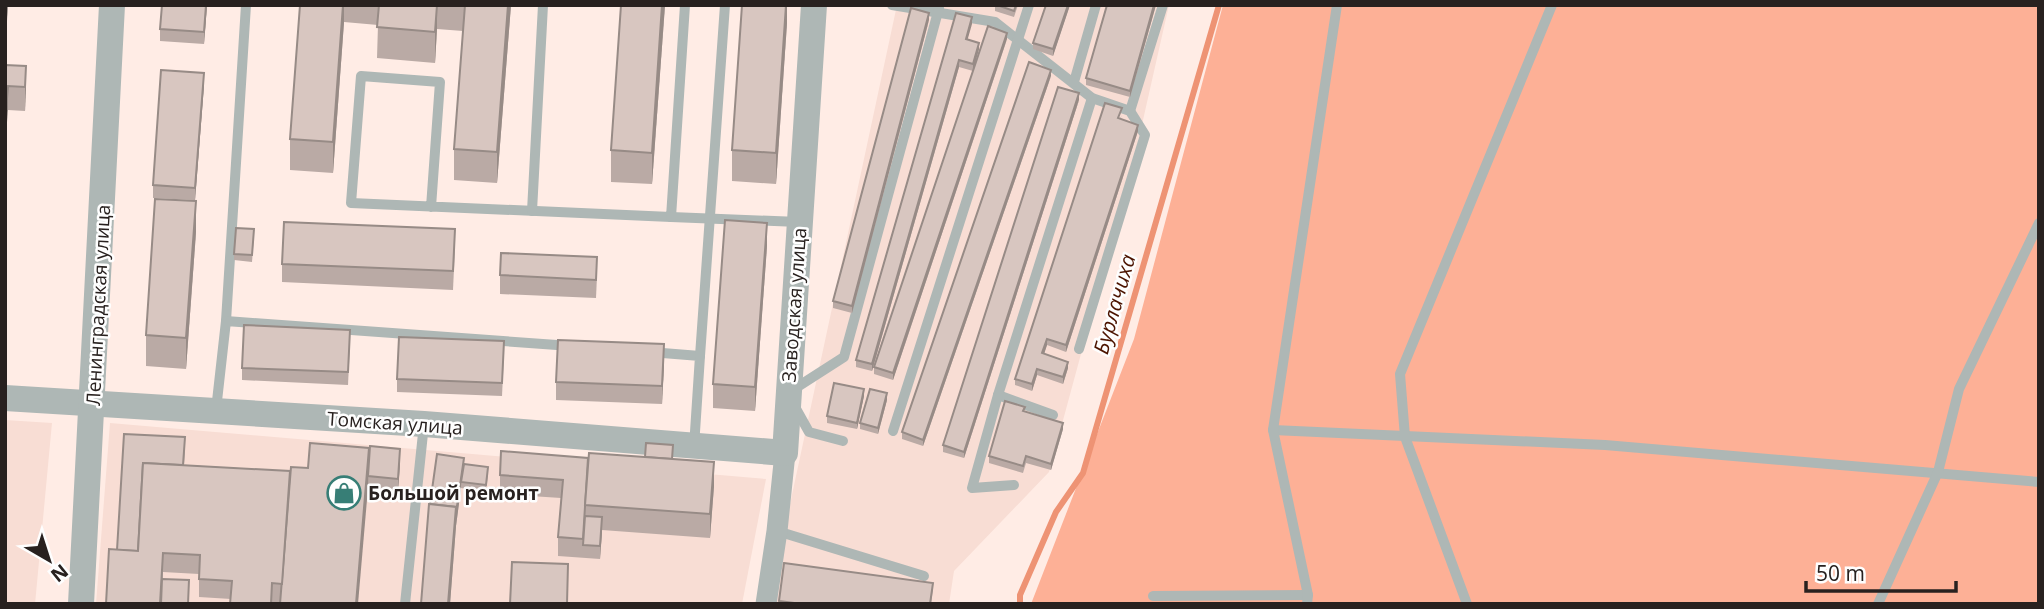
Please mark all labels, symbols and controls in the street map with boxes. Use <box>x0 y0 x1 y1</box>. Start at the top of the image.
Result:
street label: Ленинградская улица <box>80 204 116 406</box>
street label: Заводская улица <box>776 227 812 383</box>
water label: Бурлачиха <box>1086 251 1142 357</box>
street label: Томская улица <box>326 405 464 441</box>
shop icon: Большой ремонт <box>325 474 363 512</box>
place label: Большой ремонт <box>368 480 539 506</box>
north arrow <box>14 525 84 595</box>
scale bar <box>1806 550 1956 594</box>
text: N <box>46 558 74 588</box>
text: 50 m <box>1816 559 1865 587</box>

